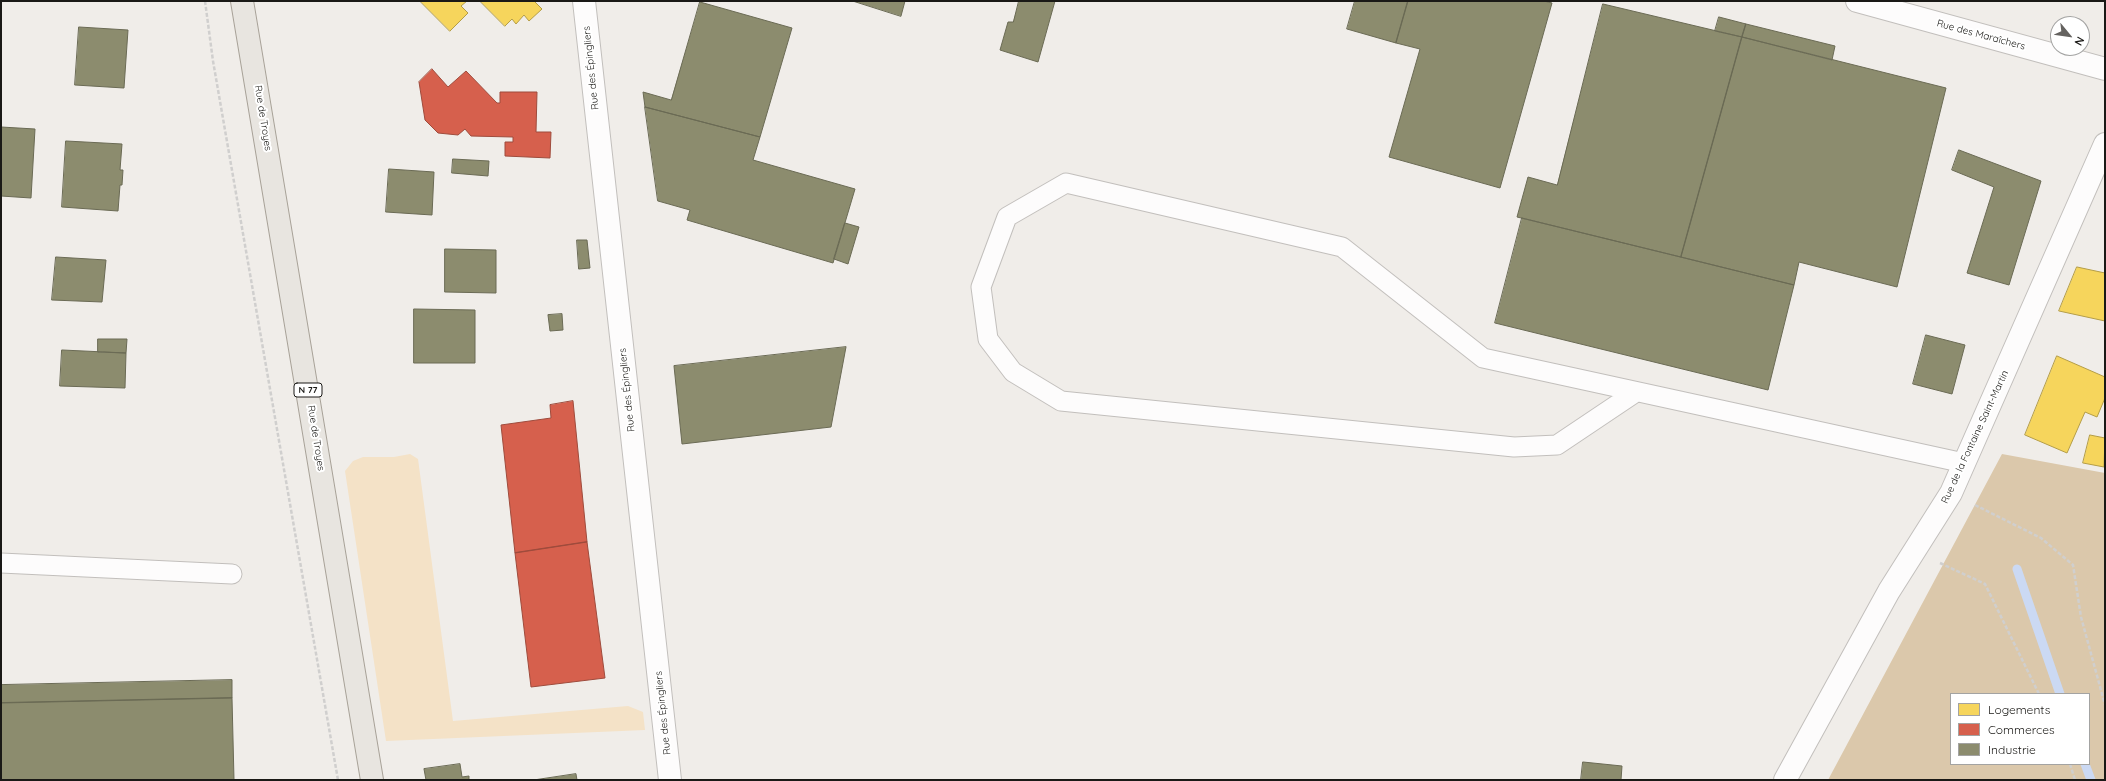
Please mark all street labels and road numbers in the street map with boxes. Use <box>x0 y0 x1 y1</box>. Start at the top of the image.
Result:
street label: Rue des Maraîchers <box>1935 17 2027 53</box>
street label: Rue des Épingliers <box>581 25 601 111</box>
street label: Rue de Troyes <box>252 84 274 152</box>
street label: Rue des Épingliers <box>617 347 637 433</box>
street label: Rue de la Fontaine Saint-Martin <box>1939 368 2011 506</box>
road number: N 77 <box>294 383 322 397</box>
street label: Rue de Troyes <box>305 404 327 472</box>
street label: Rue des Épingliers <box>653 670 673 756</box>

